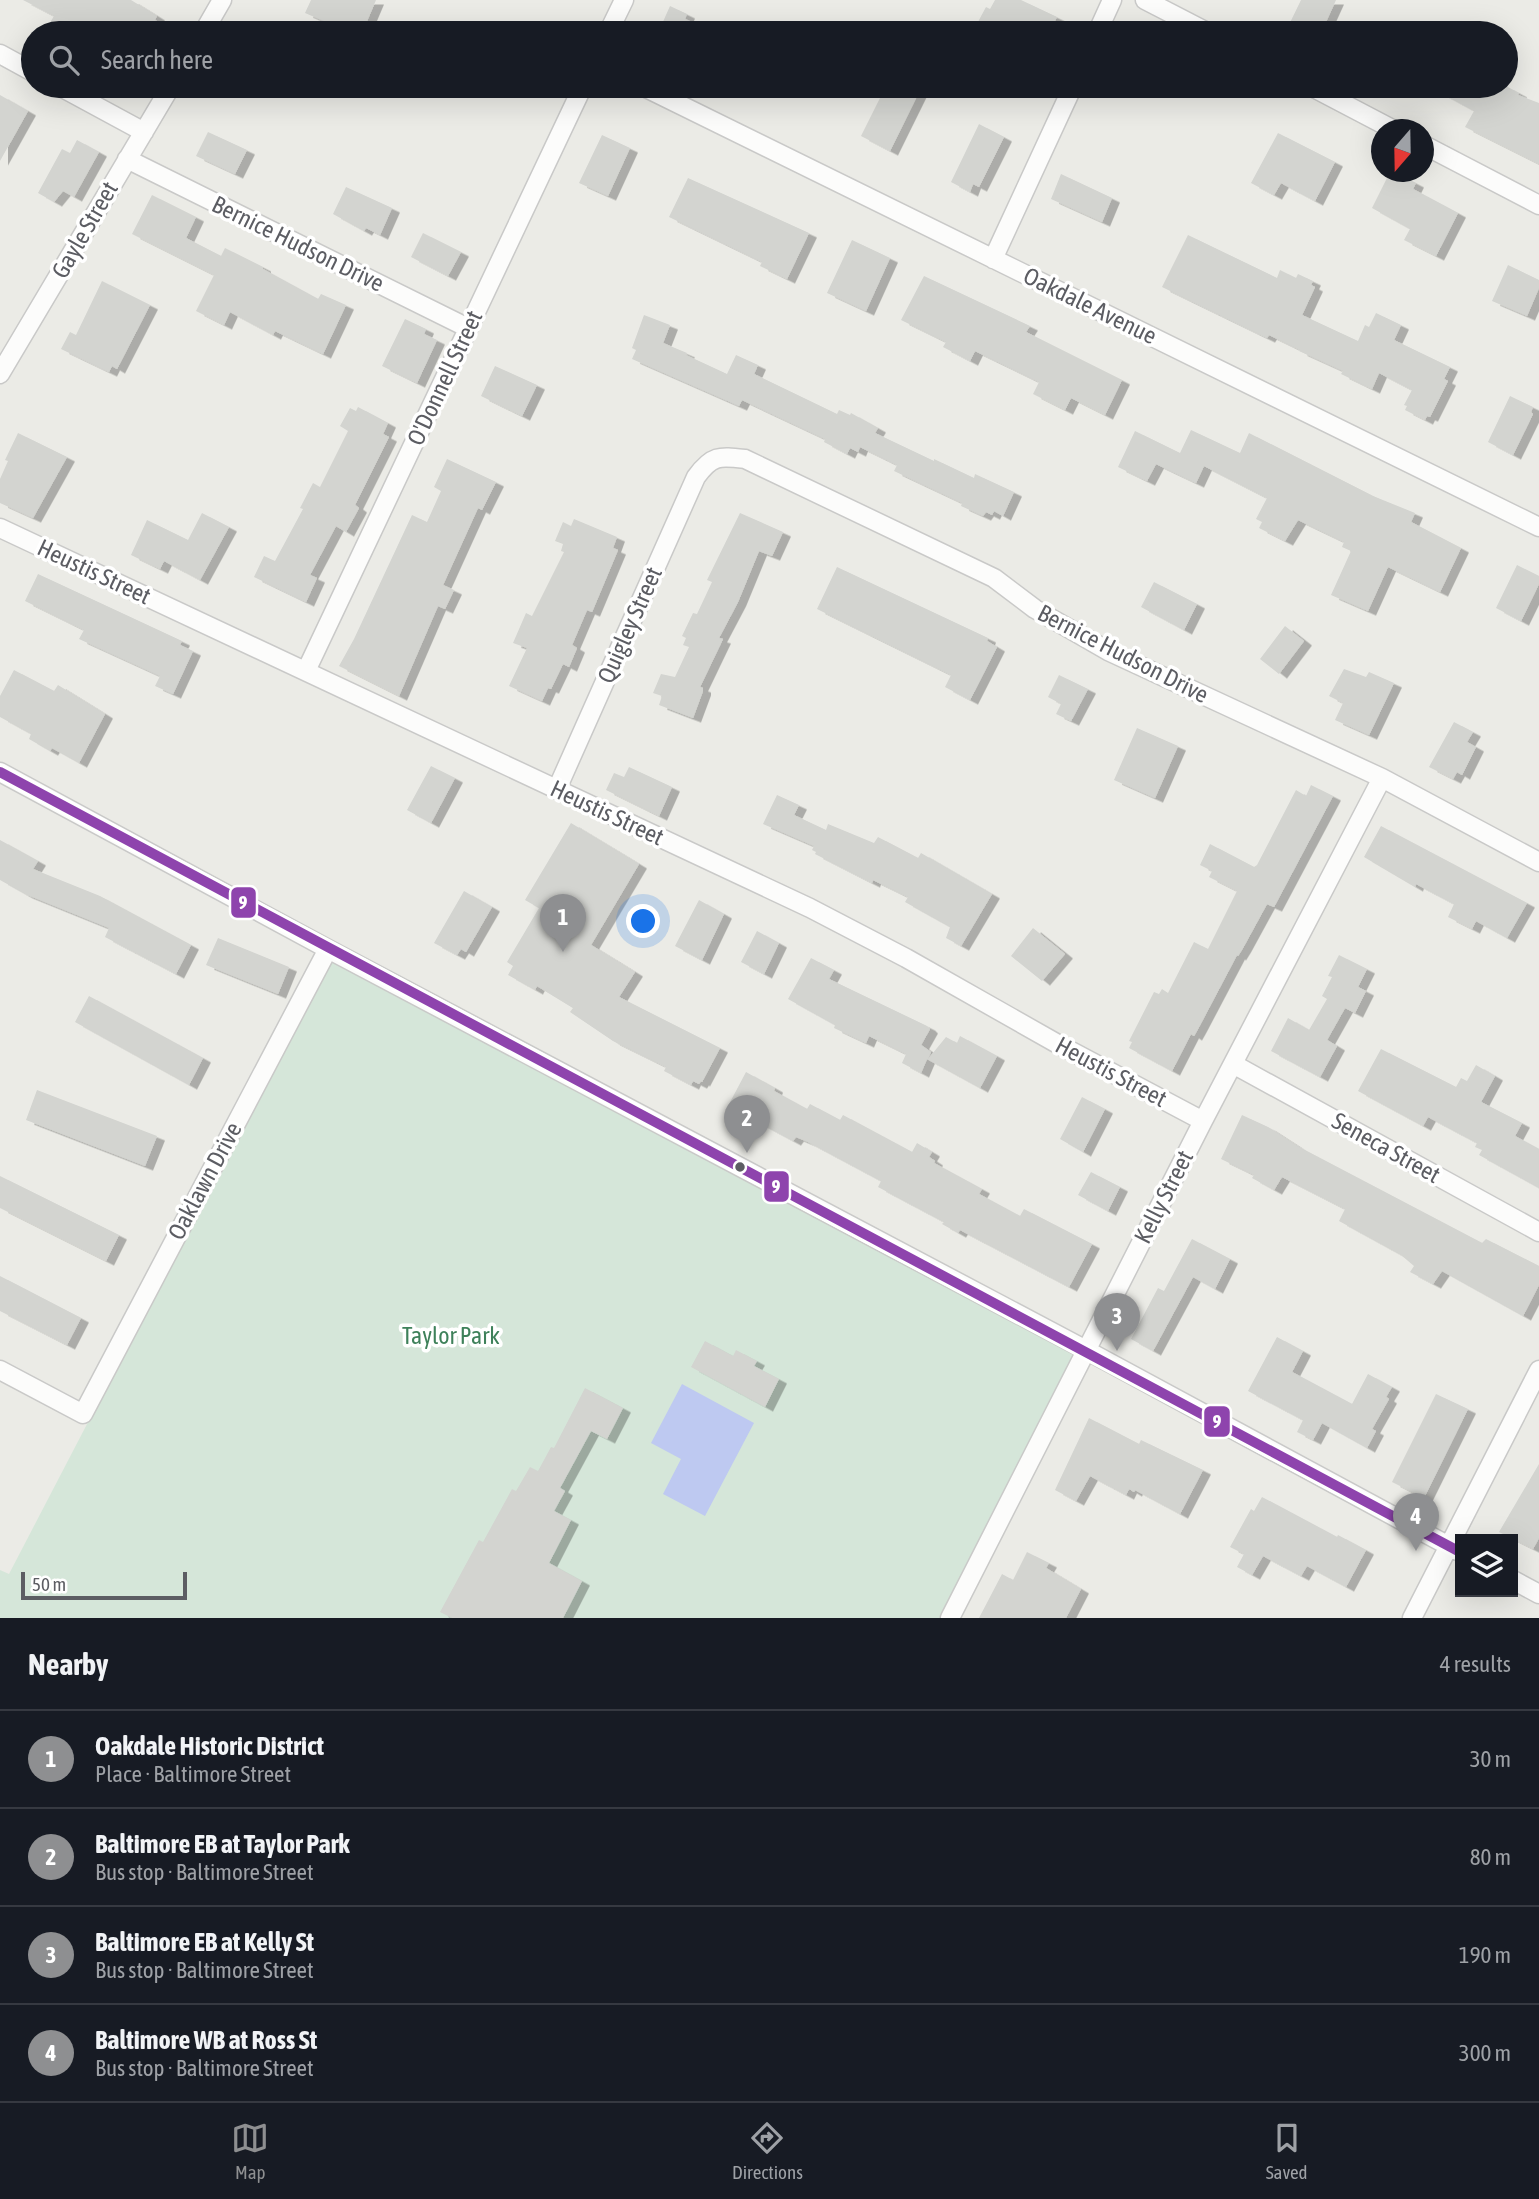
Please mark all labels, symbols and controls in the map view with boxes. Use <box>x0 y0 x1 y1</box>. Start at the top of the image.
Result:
search box <box>21 21 1518 98</box>
icon: search <box>45 41 83 79</box>
text: Search here <box>101 45 213 75</box>
north arrow <box>1371 119 1434 182</box>
street label: Gayle Street <box>46 177 123 283</box>
street label: Bernice Hudson Drive <box>208 190 389 297</box>
street label: Oakdale Avenue <box>1019 262 1161 349</box>
street label: O'Donnell Street <box>402 306 488 449</box>
street label: Heustis Street <box>33 534 155 610</box>
street label: Quigley Street <box>592 563 667 687</box>
street label: Bernice Hudson Drive <box>1033 599 1213 708</box>
street label: Heustis Street <box>546 775 668 851</box>
line badge: 9 <box>230 886 257 919</box>
text: 9 <box>239 891 248 913</box>
pin: 1 <box>540 894 586 952</box>
your location <box>626 904 660 938</box>
street label: Heustis Street <box>1051 1031 1171 1112</box>
pin: 2 <box>724 1095 770 1153</box>
street label: Seneca Street <box>1327 1107 1445 1188</box>
street label: Oaklawn Drive <box>162 1117 247 1244</box>
street label: Kelly Street <box>1129 1146 1198 1248</box>
unlabelled marker <box>733 1160 747 1174</box>
line badge: 9 <box>763 1170 790 1203</box>
text: 9 <box>772 1175 781 1197</box>
pin: 3 <box>1094 1293 1140 1351</box>
park label: Taylor Park <box>402 1322 500 1349</box>
line badge: 9 <box>1203 1405 1231 1438</box>
text: 9 <box>1213 1410 1222 1432</box>
pin: 4 <box>1393 1493 1439 1551</box>
map controls <box>1455 1534 1518 1597</box>
button: layers <box>1455 1534 1518 1597</box>
scale bar <box>21 1569 187 1601</box>
text: 50 m <box>32 1573 66 1595</box>
text: Nearby <box>28 1647 108 1681</box>
text: 4 results <box>1440 1651 1511 1677</box>
text: Oakdale Historic District <box>95 1731 324 1761</box>
text: 1 <box>46 1746 56 1772</box>
text: 30 m <box>1470 1746 1511 1772</box>
text: Place · Baltimore Street <box>95 1761 291 1787</box>
text: Baltimore EB at Taylor Park <box>95 1829 350 1859</box>
text: 2 <box>46 1844 56 1870</box>
text: 80 m <box>1470 1844 1511 1870</box>
text: Bus stop · Baltimore Street <box>95 1859 314 1885</box>
text: Baltimore EB at Kelly St <box>95 1927 314 1957</box>
text: 3 <box>46 1942 56 1968</box>
text: 190 m <box>1459 1942 1511 1968</box>
text: Bus stop · Baltimore Street <box>95 1957 314 1983</box>
text: Baltimore WB at Ross St <box>95 2025 317 2055</box>
text: 4 <box>46 2040 56 2066</box>
text: 300 m <box>1459 2040 1511 2066</box>
text: Bus stop · Baltimore Street <box>95 2055 314 2081</box>
tab: Map <box>231 2119 269 2183</box>
tab: Directions <box>732 2119 803 2183</box>
tab: Saved <box>1266 2119 1308 2183</box>

